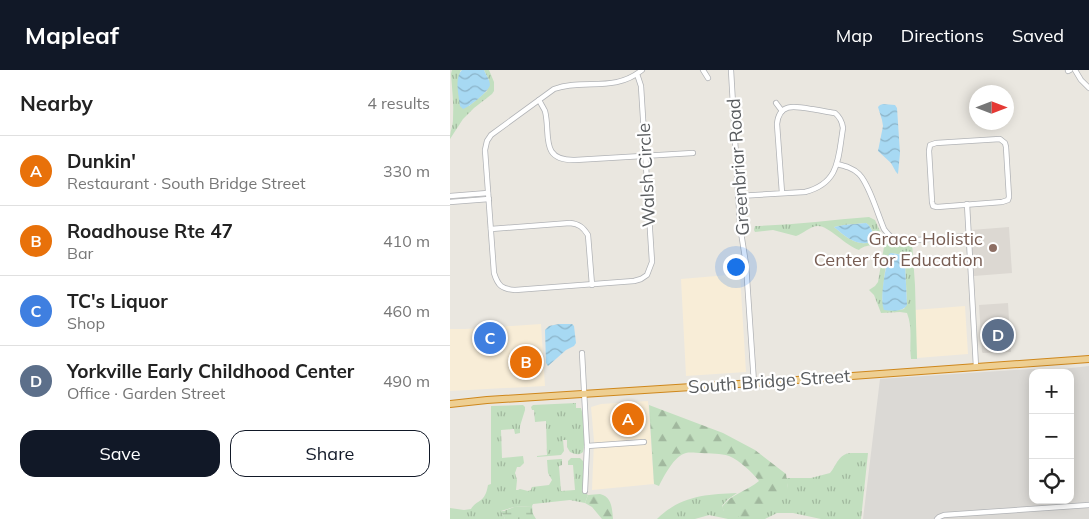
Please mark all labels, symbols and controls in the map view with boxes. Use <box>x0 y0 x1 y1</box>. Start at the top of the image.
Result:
text: Mapleaf <box>25 20 119 50</box>
text: Map <box>836 24 873 47</box>
text: Directions <box>901 24 984 47</box>
text: Saved <box>1012 24 1064 47</box>
north arrow <box>969 85 1014 130</box>
text: Nearby <box>20 90 93 116</box>
text: 4 results <box>367 93 430 113</box>
street label: Greenbriar Road <box>722 98 754 236</box>
street label: Walsh Circle <box>632 122 660 228</box>
text: Dunkin' <box>67 149 136 173</box>
text: A <box>30 161 42 181</box>
text: 330 m <box>383 161 430 181</box>
text: Restaurant · South Bridge Street <box>67 173 306 193</box>
text: Roadhouse Rte 47 <box>67 219 233 243</box>
place label: Grace Holistic Center for Education <box>814 227 983 271</box>
text: B <box>30 231 42 251</box>
text: 410 m <box>383 231 430 251</box>
marker: Grace Holistic Center for Education <box>987 242 999 254</box>
text: Bar <box>67 243 93 263</box>
your location <box>723 254 749 280</box>
text: TC's Liquor <box>67 289 168 313</box>
text: C <box>31 301 41 321</box>
text: 460 m <box>383 301 430 321</box>
text: Shop <box>67 313 105 333</box>
pin: D <box>982 316 1014 354</box>
pin: C <box>474 319 506 357</box>
pin: B <box>510 343 542 381</box>
text: Yorkville Early Childhood Center <box>67 359 354 383</box>
street label: South Bridge Street <box>687 364 851 398</box>
map controls <box>1029 369 1074 504</box>
button: + <box>1029 369 1074 414</box>
text: D <box>30 371 42 391</box>
text: 490 m <box>383 371 430 391</box>
text: Office · Garden Street <box>67 383 225 403</box>
pin: A <box>612 400 644 438</box>
button: − <box>1029 414 1074 459</box>
button: Save <box>20 430 220 477</box>
button: Share <box>230 430 430 477</box>
button: locate <box>1029 459 1074 504</box>

